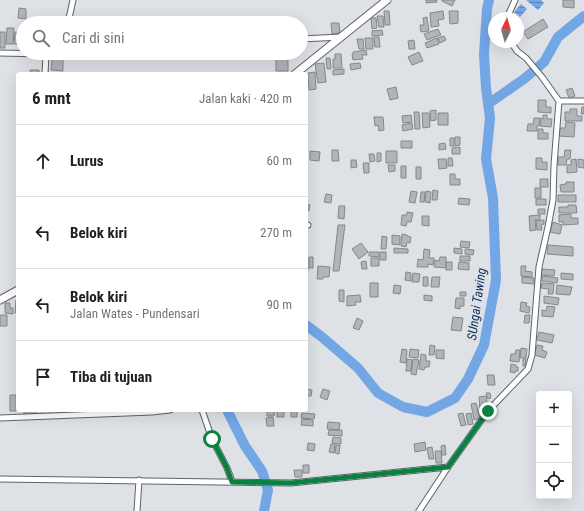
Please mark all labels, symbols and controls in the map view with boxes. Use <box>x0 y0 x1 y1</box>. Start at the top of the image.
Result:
north arrow <box>488 12 524 48</box>
search box <box>16 16 308 60</box>
icon: search <box>30 27 52 49</box>
text: Cari di sini <box>62 29 124 47</box>
text: 6 mnt <box>32 88 71 108</box>
text: Jalan kaki · 420 m <box>199 91 292 106</box>
icon: ahead <box>32 150 54 172</box>
text: Lurus <box>70 152 104 170</box>
text: 60 m <box>266 153 292 168</box>
icon: left <box>32 222 54 244</box>
text: Belok kiri <box>70 224 127 242</box>
text: 270 m <box>260 225 292 240</box>
water label: SUngai Tawing <box>464 267 489 341</box>
text: Belok kiri <box>70 288 127 306</box>
icon: left <box>32 294 54 316</box>
text: 90 m <box>266 297 292 312</box>
text: Jalan Wates - Pundensari <box>70 306 200 321</box>
icon: arrive <box>32 366 54 388</box>
text: Tiba di tujuan <box>70 368 152 386</box>
map controls <box>536 391 572 499</box>
button: + <box>536 391 572 427</box>
route end <box>479 402 497 420</box>
button: − <box>536 427 572 463</box>
route start <box>203 430 221 448</box>
button: locate <box>536 463 572 499</box>

